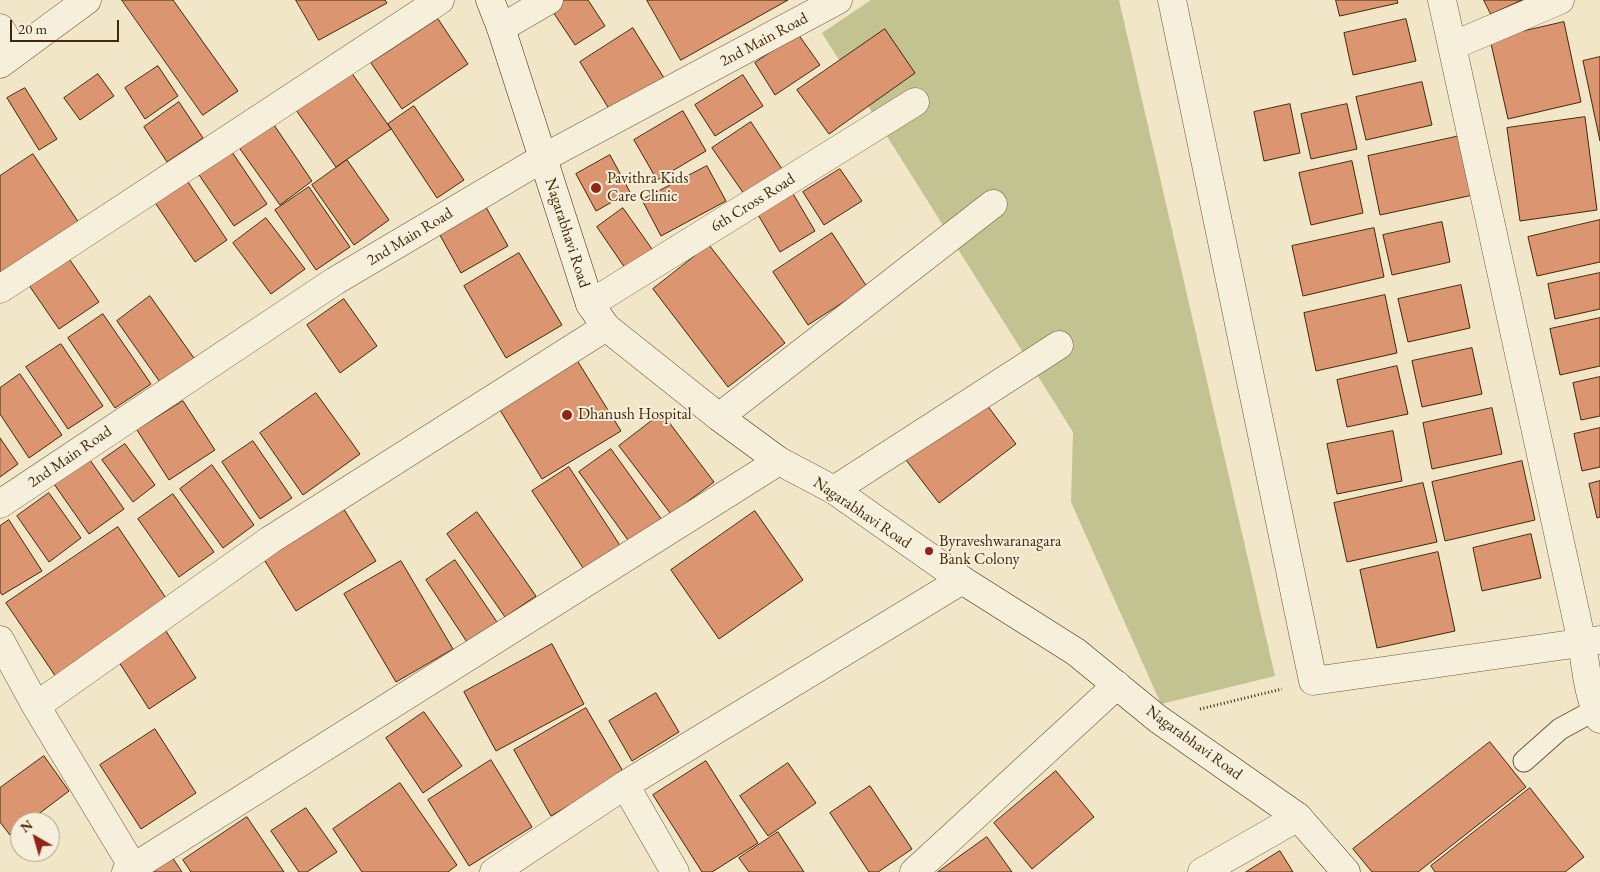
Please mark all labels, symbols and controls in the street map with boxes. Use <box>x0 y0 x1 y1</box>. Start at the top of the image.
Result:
street label: 2nd Main Road <box>717 9 811 71</box>
scale bar <box>12 10 121 42</box>
text: 20 m <box>18 19 47 38</box>
place label: Pavithra Kids Care Clinic <box>607 169 688 207</box>
street label: 6th Cross Road <box>707 169 799 237</box>
street label: Nagarabhavi Road <box>540 176 594 290</box>
marker: Pavithra Kids Care Clinic <box>589 181 603 195</box>
street label: 2nd Main Road <box>364 204 456 270</box>
place label: Dhanush Hospital <box>578 405 692 425</box>
marker: Dhanush Hospital <box>560 408 574 422</box>
street label: 2nd Main Road <box>24 422 116 492</box>
street label: Nagarabhavi Road <box>809 473 915 553</box>
place label: Byraveshwaranagara Bank Colony <box>939 532 1061 570</box>
marker: Byraveshwaranagara Bank Colony <box>923 545 935 557</box>
street label: Nagarabhavi Road <box>1142 702 1246 784</box>
north arrow <box>10 812 60 862</box>
text: N <box>16 815 36 837</box>

